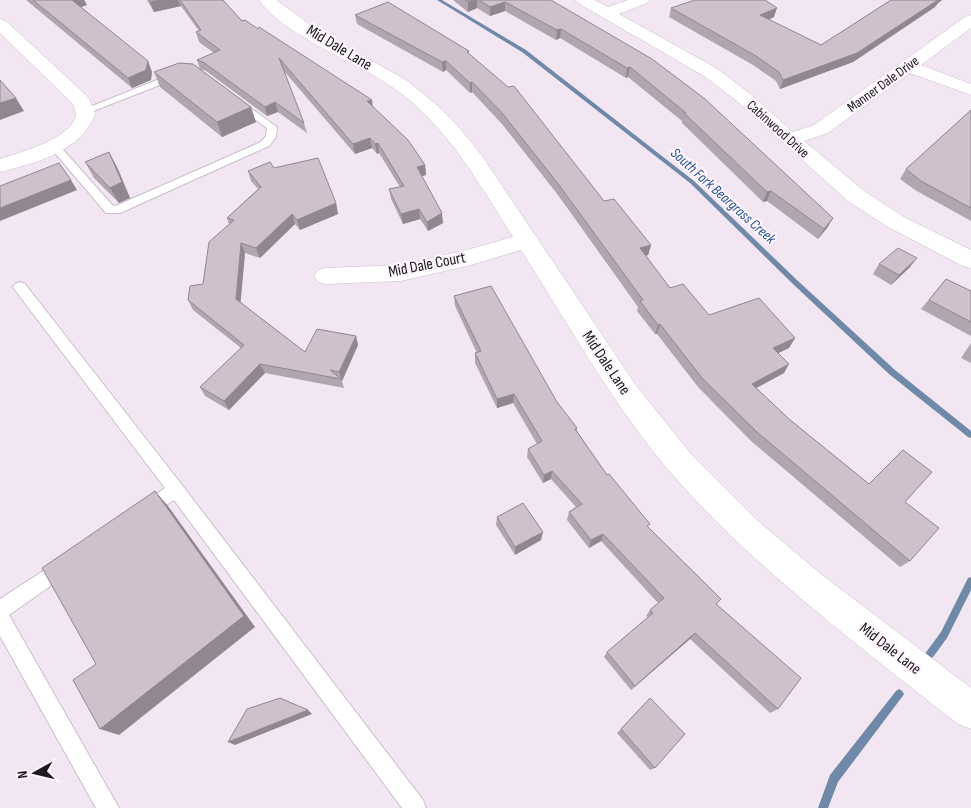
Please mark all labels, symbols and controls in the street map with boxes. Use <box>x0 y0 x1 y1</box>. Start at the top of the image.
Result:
street label: Mid Dale Lane <box>303 21 375 75</box>
street label: Manner Dale Drive <box>844 52 922 116</box>
street label: Cabinwood Drive <box>743 96 813 162</box>
water label: South Fork Beargrass Creek <box>666 144 780 249</box>
street label: Mid Dale Court <box>387 248 467 282</box>
street label: Mid Dale Lane <box>578 327 634 399</box>
street label: Mid Dale Lane <box>855 619 925 679</box>
north arrow <box>10 748 60 798</box>
text: N <box>14 770 32 780</box>

